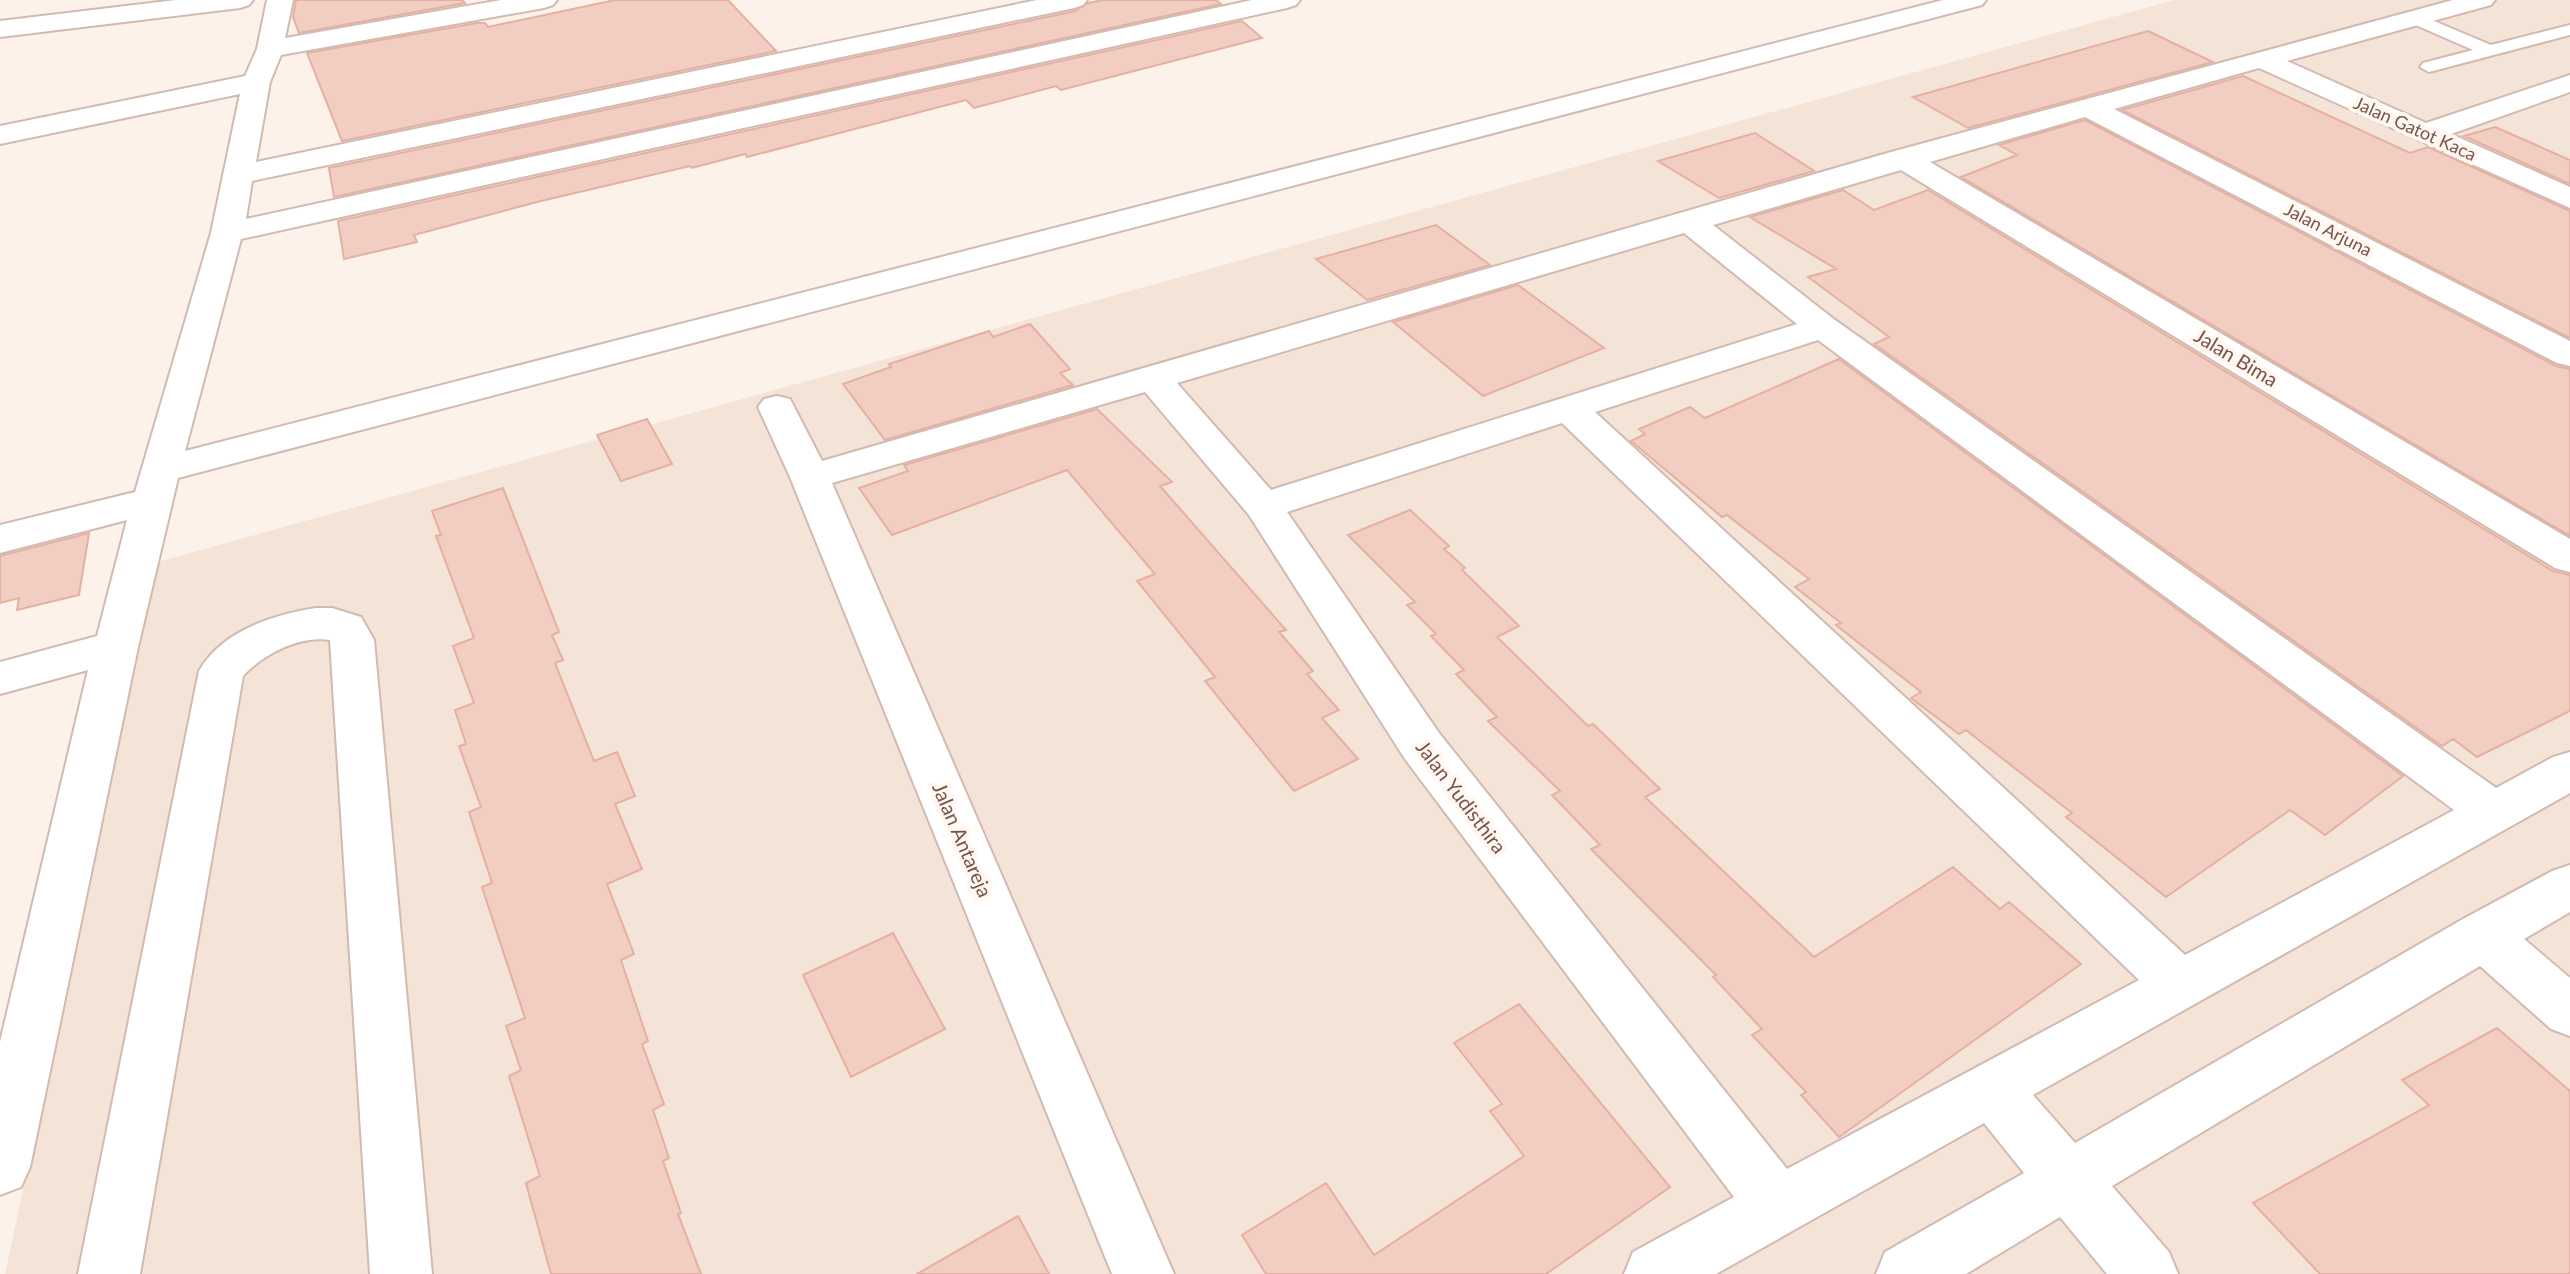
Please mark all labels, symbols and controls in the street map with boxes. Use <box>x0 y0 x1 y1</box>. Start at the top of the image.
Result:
street label: Jalan Gatot Kaca <box>2351 91 2480 165</box>
street label: Jalan Arjuna <box>2281 198 2376 261</box>
street label: Jalan Bima <box>2191 323 2282 391</box>
street label: Jalan Yudisthira <box>1412 735 1512 858</box>
street label: Jalan Antareja <box>928 779 998 900</box>

